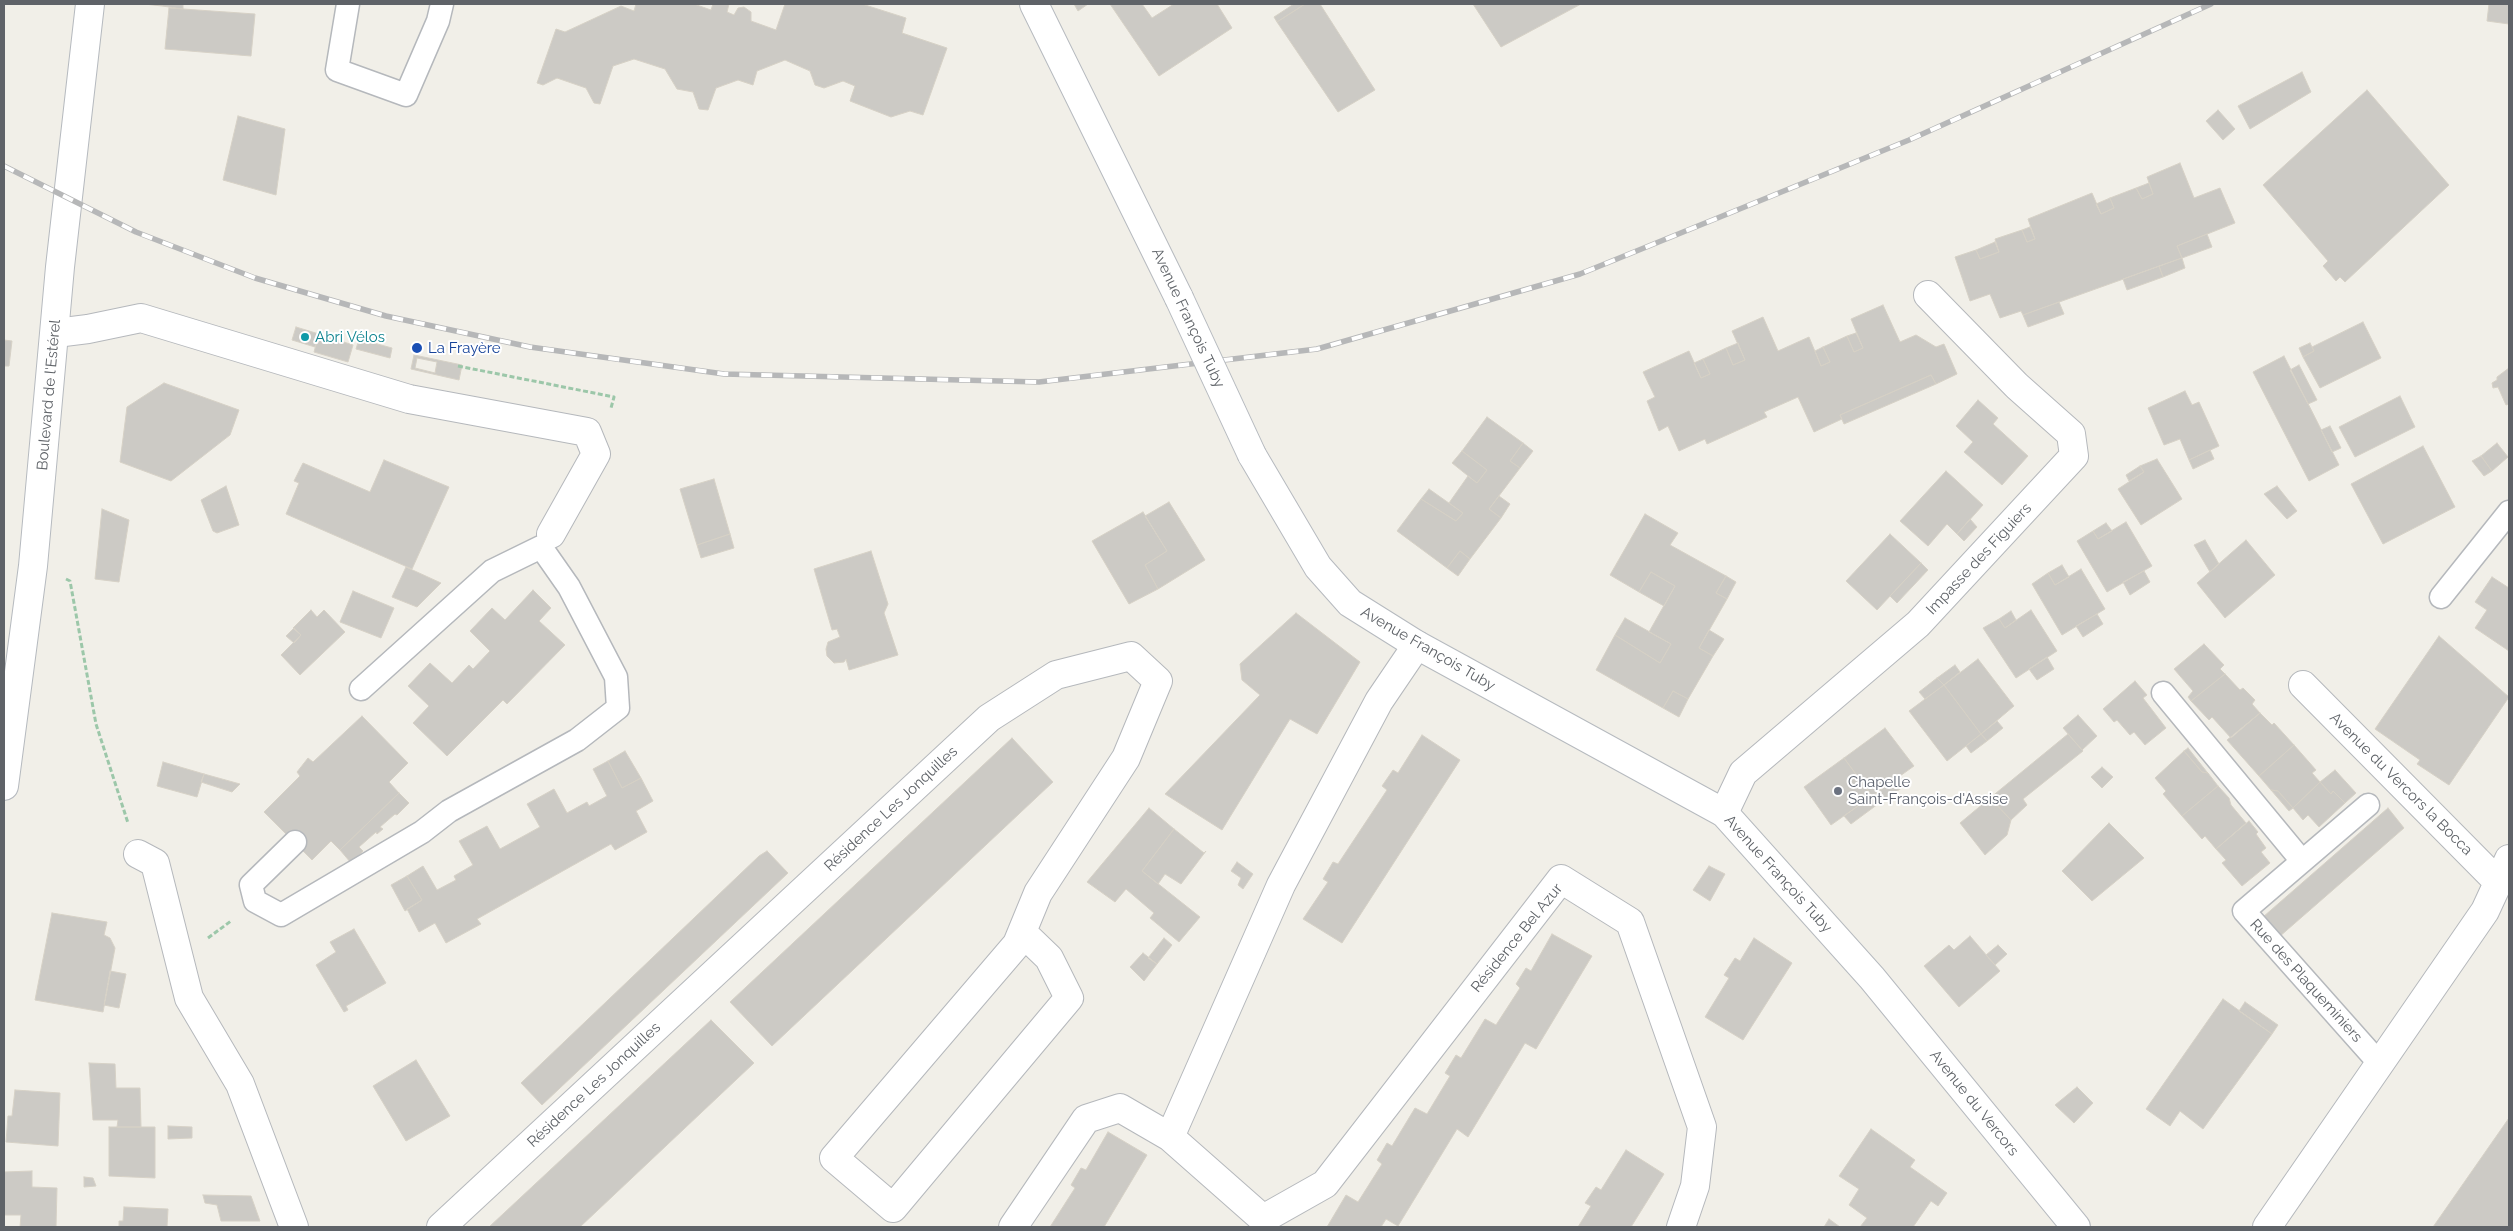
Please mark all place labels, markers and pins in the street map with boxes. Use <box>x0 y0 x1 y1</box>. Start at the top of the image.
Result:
place label: Abri Vélos <box>315 328 385 346</box>
marker: Abri Vélos <box>299 331 311 343</box>
place label: La Frayère <box>428 339 501 357</box>
marker: La Frayère <box>410 341 424 355</box>
place label: Chapelle Saint-François-d'Assise <box>1848 773 2008 808</box>
marker: Chapelle Saint-François-d'Assise <box>1832 785 1844 797</box>

